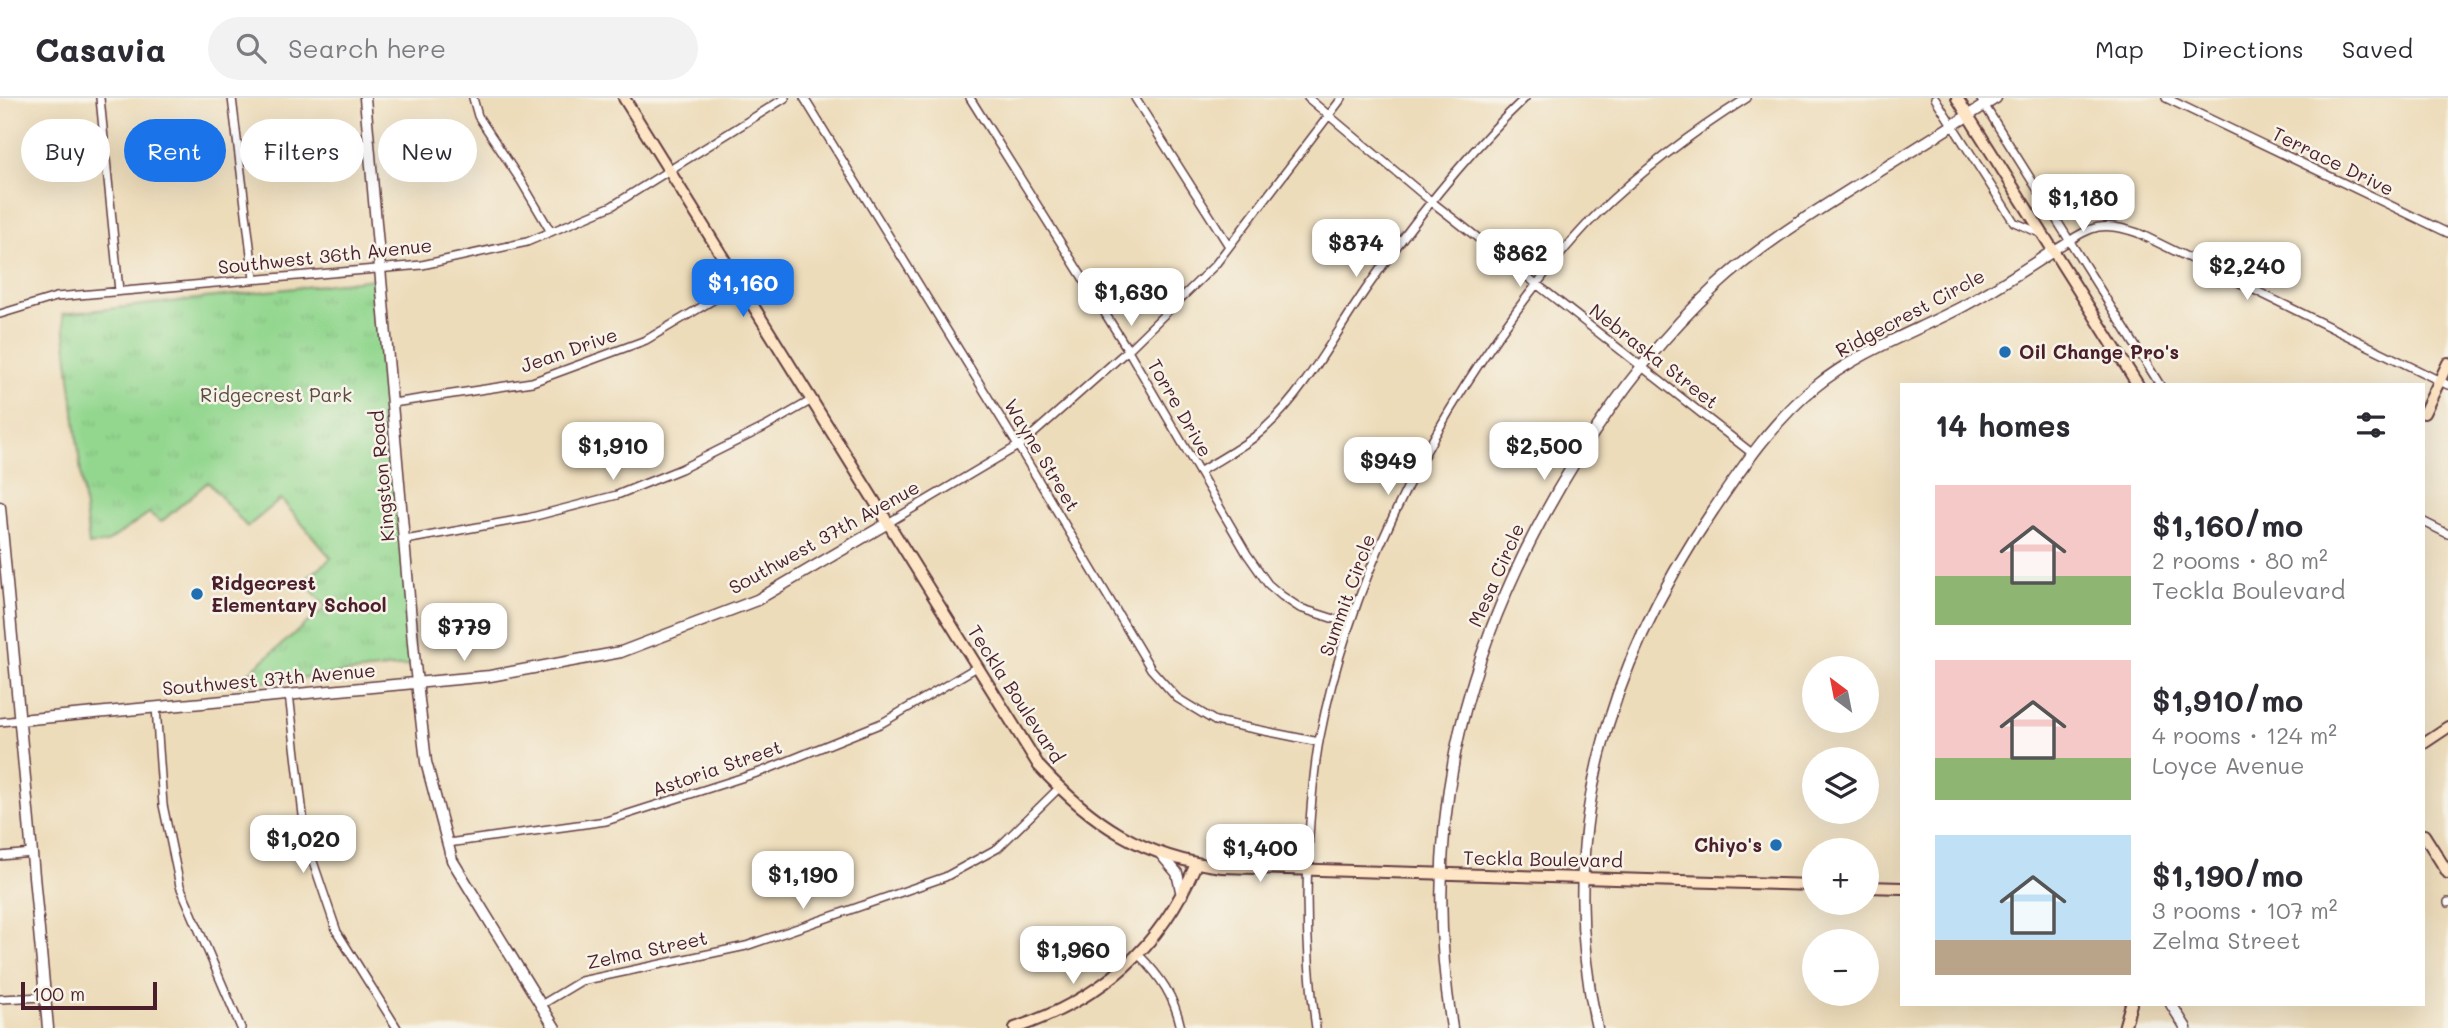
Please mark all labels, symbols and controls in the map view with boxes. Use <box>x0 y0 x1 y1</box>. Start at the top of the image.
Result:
search box <box>208 17 698 80</box>
text: Casavia <box>35 27 166 70</box>
icon: search <box>232 29 270 67</box>
text: Search here <box>288 31 446 65</box>
text: Map <box>2095 33 2144 64</box>
text: Directions <box>2182 33 2304 64</box>
text: Saved <box>2342 33 2413 64</box>
chip: Buy <box>21 119 110 182</box>
chip: Rent <box>124 119 226 182</box>
chip: Filters <box>240 119 364 182</box>
chip: New <box>378 119 477 182</box>
street label: Terrace Drive <box>2268 120 2398 201</box>
pin: $1,180 <box>2026 174 2140 234</box>
text: $1,180 <box>2048 182 2118 212</box>
pin: $874 <box>1315 220 1397 279</box>
text: $874 <box>1328 227 1384 257</box>
pin: $862 <box>1479 230 1561 289</box>
street label: Southwest 36th Avenue <box>217 232 433 279</box>
text: $862 <box>1492 237 1548 267</box>
pin: $2,240 <box>2190 242 2304 302</box>
text: $2,240 <box>2209 250 2285 280</box>
pin: $1,160 <box>686 260 800 319</box>
street label: Ridgecrest Circle <box>1831 263 1989 362</box>
text: $1,160 <box>708 267 778 297</box>
pin: $1,630 <box>1074 268 1188 328</box>
text: $1,630 <box>1094 276 1168 306</box>
street label: Nebraska Street <box>1585 297 1724 414</box>
street label: Jean Drive <box>517 321 621 378</box>
place label: Oil Change Pro's <box>2019 339 2179 364</box>
marker: Oil Change Pro's <box>1997 344 2013 360</box>
street label: Torre Drive <box>1142 354 1219 461</box>
park label: Ridgecrest Park <box>200 382 352 407</box>
street label: Wayne Street <box>999 394 1086 516</box>
text: 14 homes <box>1935 405 2071 445</box>
icon: filters <box>2352 406 2390 444</box>
street label: Kingston Road <box>363 409 400 543</box>
pin: $1,910 <box>556 422 670 482</box>
pin: $2,500 <box>1487 422 1601 482</box>
text: $1,910 <box>578 430 648 460</box>
text: $2,500 <box>1505 430 1583 460</box>
pin: $949 <box>1347 438 1429 497</box>
text: $949 <box>1360 445 1416 475</box>
street label: Southwest 37th Avenue <box>724 474 923 599</box>
text: $1,160/mo <box>2152 505 2303 545</box>
icon: home <box>1991 513 2075 597</box>
street label: Mesa Circle <box>1462 519 1529 630</box>
street label: Summit Circle <box>1313 530 1380 659</box>
text: 2 rooms · 80 m² <box>2152 545 2328 575</box>
place label: Ridgecrest Elementary School <box>211 570 387 617</box>
text: Teckla Boulevard <box>2152 575 2345 605</box>
marker: Ridgecrest Elementary School <box>189 586 205 602</box>
pin: $779 <box>423 603 505 663</box>
text: $779 <box>437 611 491 641</box>
street label: Teckla Boulevard <box>962 620 1070 768</box>
north arrow <box>1802 656 1880 733</box>
map controls <box>1802 656 1879 1006</box>
street label: Southwest 37th Avenue <box>161 657 377 700</box>
text: $1,910/mo <box>2152 680 2303 720</box>
icon: home <box>1991 688 2075 772</box>
text: 4 rooms · 124 m² <box>2152 720 2337 750</box>
street label: Astoria Street <box>649 734 785 801</box>
button: layers <box>1802 747 1879 824</box>
text: Loyce Avenue <box>2152 750 2304 780</box>
pin: $1,020 <box>246 816 360 875</box>
text: $1,020 <box>266 823 340 853</box>
pin: $1,400 <box>1203 824 1317 884</box>
text: $1,400 <box>1222 832 1298 862</box>
place label: Chiyo's <box>1694 832 1762 857</box>
marker: Chiyo's <box>1768 837 1784 853</box>
button: + <box>1802 838 1879 915</box>
street label: Teckla Boulevard <box>1463 845 1623 872</box>
pin: $1,190 <box>746 852 860 911</box>
text: $1,190/mo <box>2152 855 2303 895</box>
text: $1,190 <box>768 859 838 889</box>
icon: home <box>1991 863 2075 947</box>
text: 3 rooms · 107 m² <box>2152 895 2338 925</box>
street label: Zelma Street <box>584 925 710 975</box>
text: Zelma Street <box>2152 925 2301 955</box>
pin: $1,960 <box>1016 926 1130 986</box>
button: − <box>1802 929 1879 1006</box>
text: $1,960 <box>1036 934 1110 964</box>
scale bar <box>21 979 158 1011</box>
text: 100 m <box>32 981 85 1006</box>

